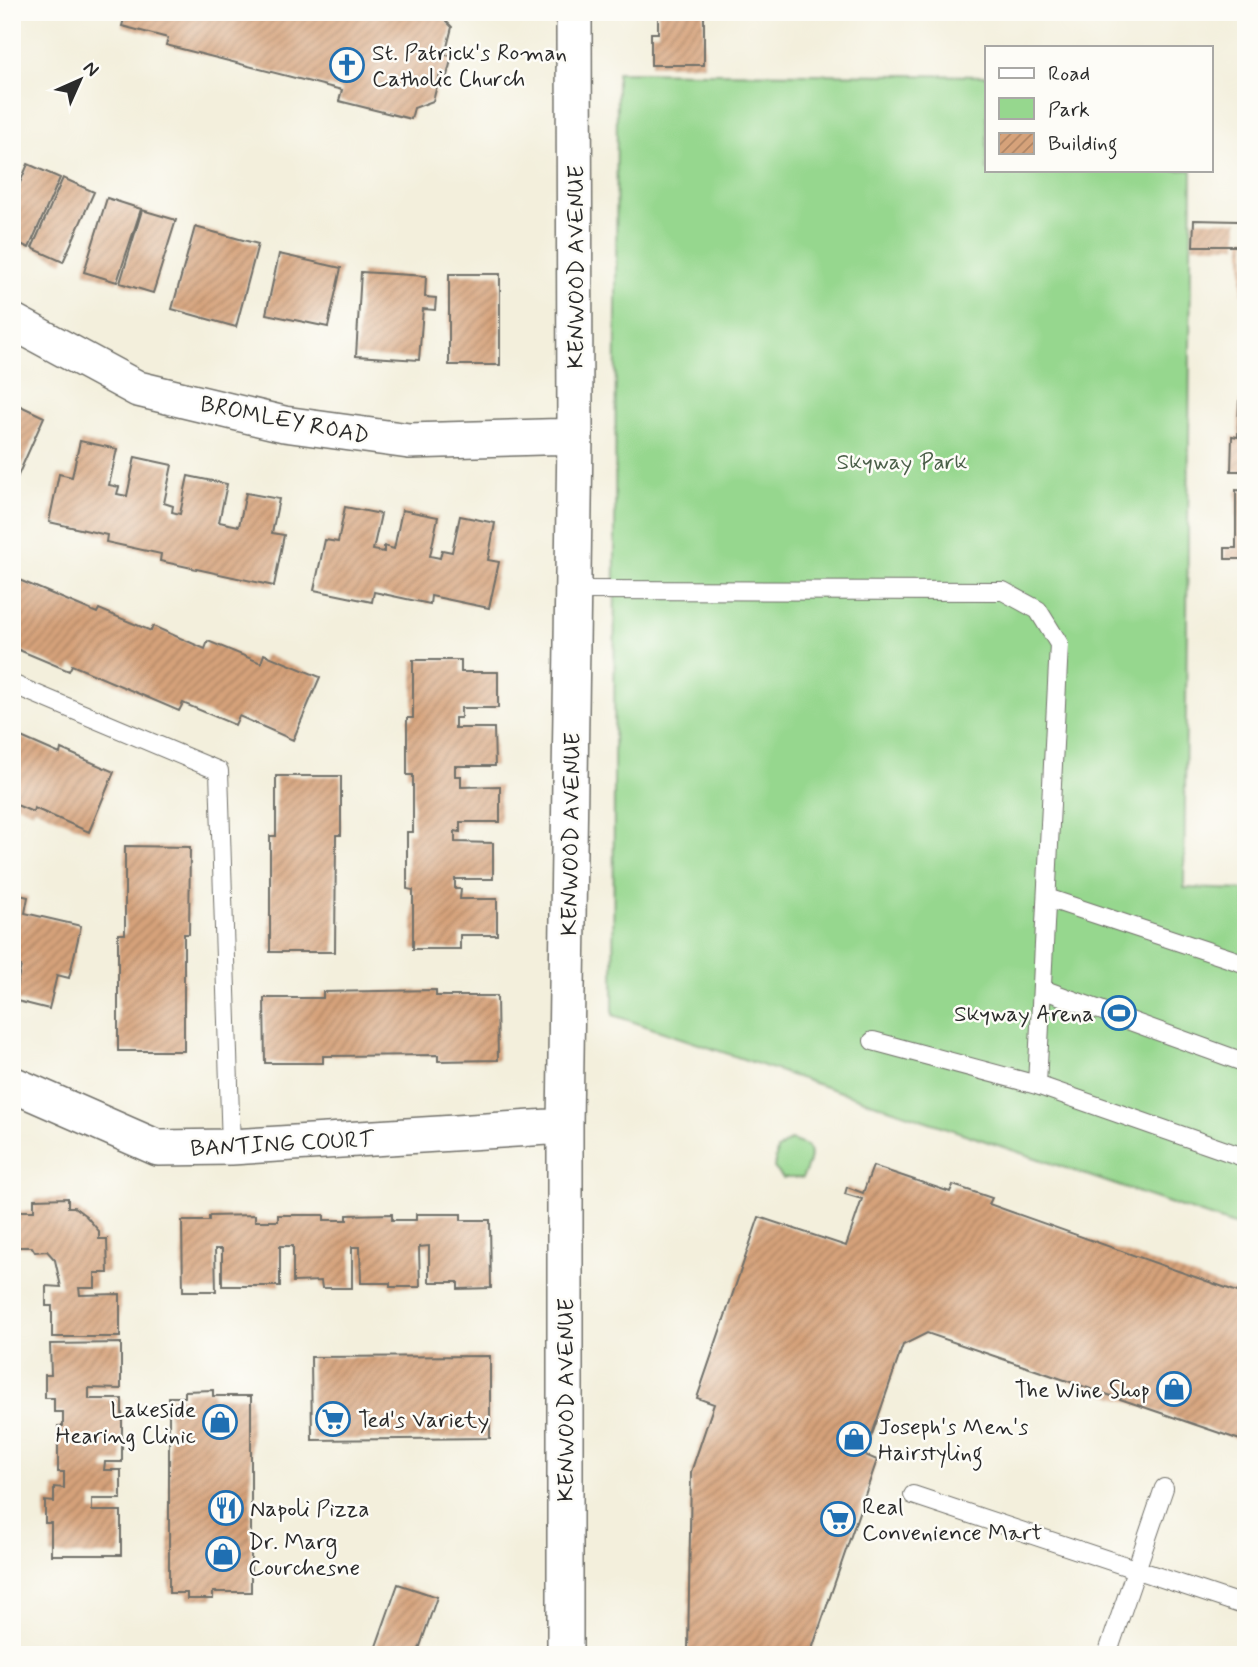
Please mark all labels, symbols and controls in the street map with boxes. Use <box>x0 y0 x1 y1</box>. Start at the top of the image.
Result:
place label: St. Patrick's Roman Catholic Church <box>372 39 567 95</box>
north arrow <box>46 46 116 116</box>
church icon: St. Patrick's Roman Catholic Church <box>328 46 366 84</box>
legend <box>985 46 1212 172</box>
text: N <box>78 56 104 82</box>
text: Road <box>1048 60 1090 88</box>
text: Park <box>1048 96 1090 124</box>
text: Building <box>1048 130 1118 160</box>
street label: KENWOOD AVENUE <box>562 165 592 369</box>
street label: BROMLEY ROAD <box>198 390 372 452</box>
park label: Skyway Park <box>837 448 968 478</box>
street label: KENWOOD AVENUE <box>555 732 589 936</box>
sports icon: Skyway Arena <box>1100 994 1138 1032</box>
place label: Skyway Arena <box>954 1000 1094 1030</box>
street label: BANTING COURT <box>190 1125 376 1165</box>
street label: KENWOOD AVENUE <box>552 1298 582 1502</box>
shop icon: The Wine Shop <box>1155 1370 1193 1408</box>
place label: The Wine Shop <box>1015 1376 1150 1406</box>
place label: Lakeside Hearing Clinic <box>56 1396 196 1452</box>
supermarket icon: Ted's Variety <box>314 1400 352 1438</box>
shop icon: Lakeside Hearing Clinic <box>201 1403 239 1441</box>
place label: Ted's Variety <box>358 1406 489 1436</box>
place label: Joseph's Men's Hairstyling <box>878 1413 1028 1471</box>
shop icon: Joseph's Men's Hairstyling <box>835 1420 873 1458</box>
restaurant icon: Napoli Pizza <box>207 1489 245 1527</box>
place label: Real Convenience Mart <box>862 1493 1042 1549</box>
place label: Napoli Pizza <box>250 1495 369 1525</box>
supermarket icon: Real Convenience Mart <box>819 1500 857 1538</box>
place label: Dr. Marg Courchesne <box>248 1528 360 1584</box>
shop icon: Dr. Marg Courchesne <box>204 1535 242 1573</box>

